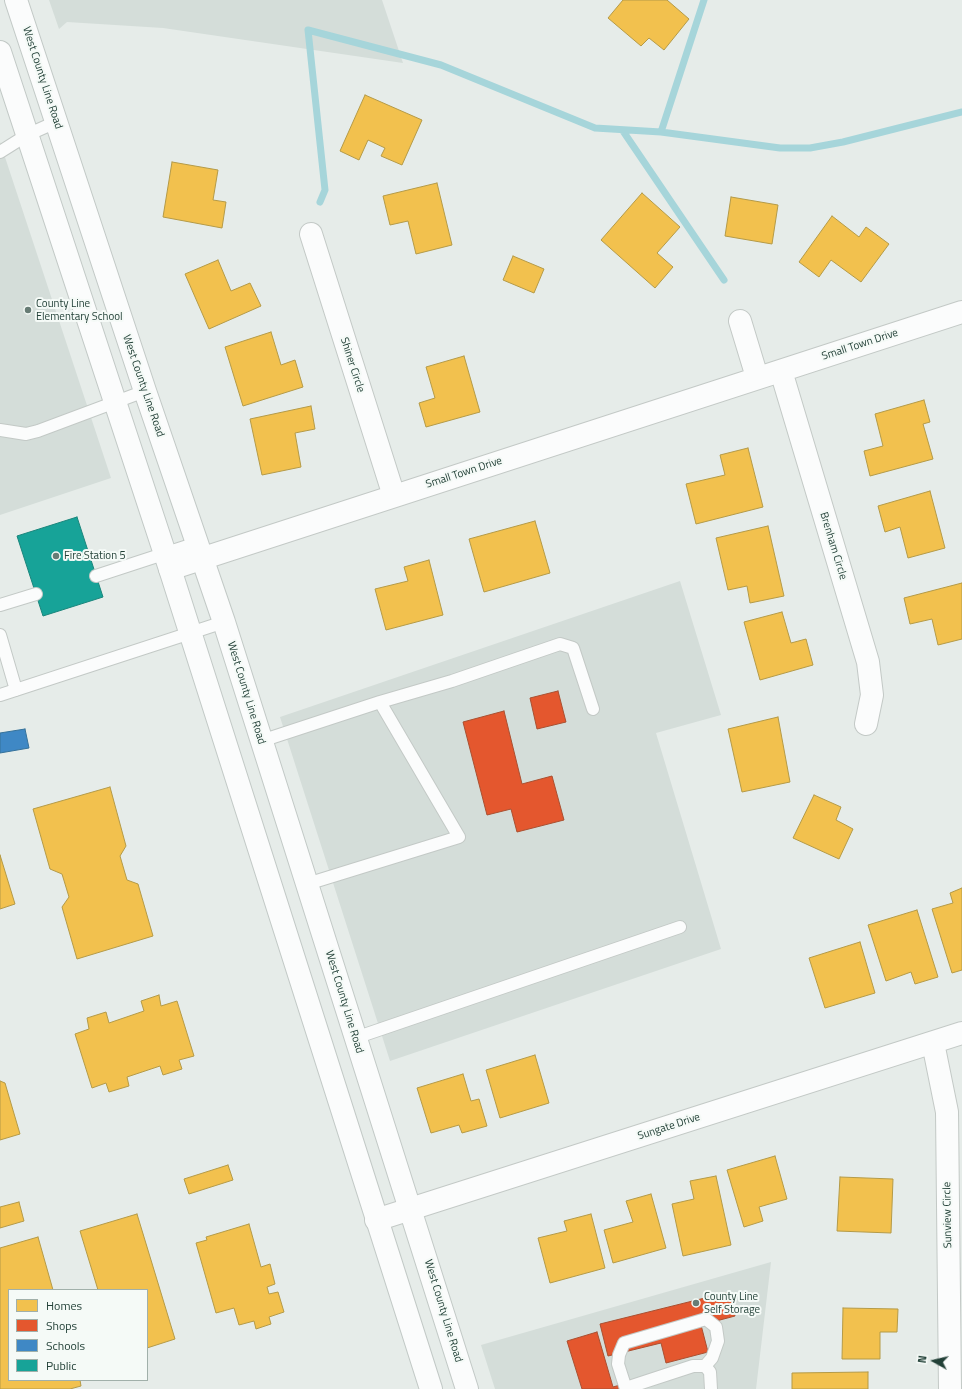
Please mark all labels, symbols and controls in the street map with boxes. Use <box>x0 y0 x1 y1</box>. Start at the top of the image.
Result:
street label: West County Line Road <box>19 25 65 131</box>
place label: County Line Elementary School <box>36 297 123 323</box>
marker: County Line Elementary School <box>23 305 33 315</box>
street label: Small Town Drive <box>820 326 900 364</box>
street label: West County Line Road <box>119 333 167 439</box>
street label: Shiner Circle <box>337 336 367 394</box>
street label: Small Town Drive <box>424 454 504 492</box>
street label: Brenham Circle <box>816 511 850 581</box>
place label: Fire Station 5 <box>64 549 126 563</box>
marker: Fire Station 5 <box>51 551 61 561</box>
street label: West County Line Road <box>224 640 268 746</box>
street label: West County Line Road <box>322 949 366 1055</box>
street label: Sungate Drive <box>636 1111 702 1143</box>
street label: Sunview Circle <box>941 1182 955 1248</box>
street label: West County Line Road <box>421 1258 465 1364</box>
legend <box>8 1289 148 1381</box>
place label: County Line Self Storage <box>704 1290 760 1316</box>
text: Homes <box>46 1296 82 1315</box>
marker: County Line Self Storage <box>691 1298 701 1308</box>
text: Shops <box>46 1316 77 1335</box>
text: Schools <box>46 1336 85 1355</box>
north arrow <box>914 1341 954 1381</box>
text: N <box>914 1354 931 1364</box>
text: Public <box>46 1356 76 1375</box>

